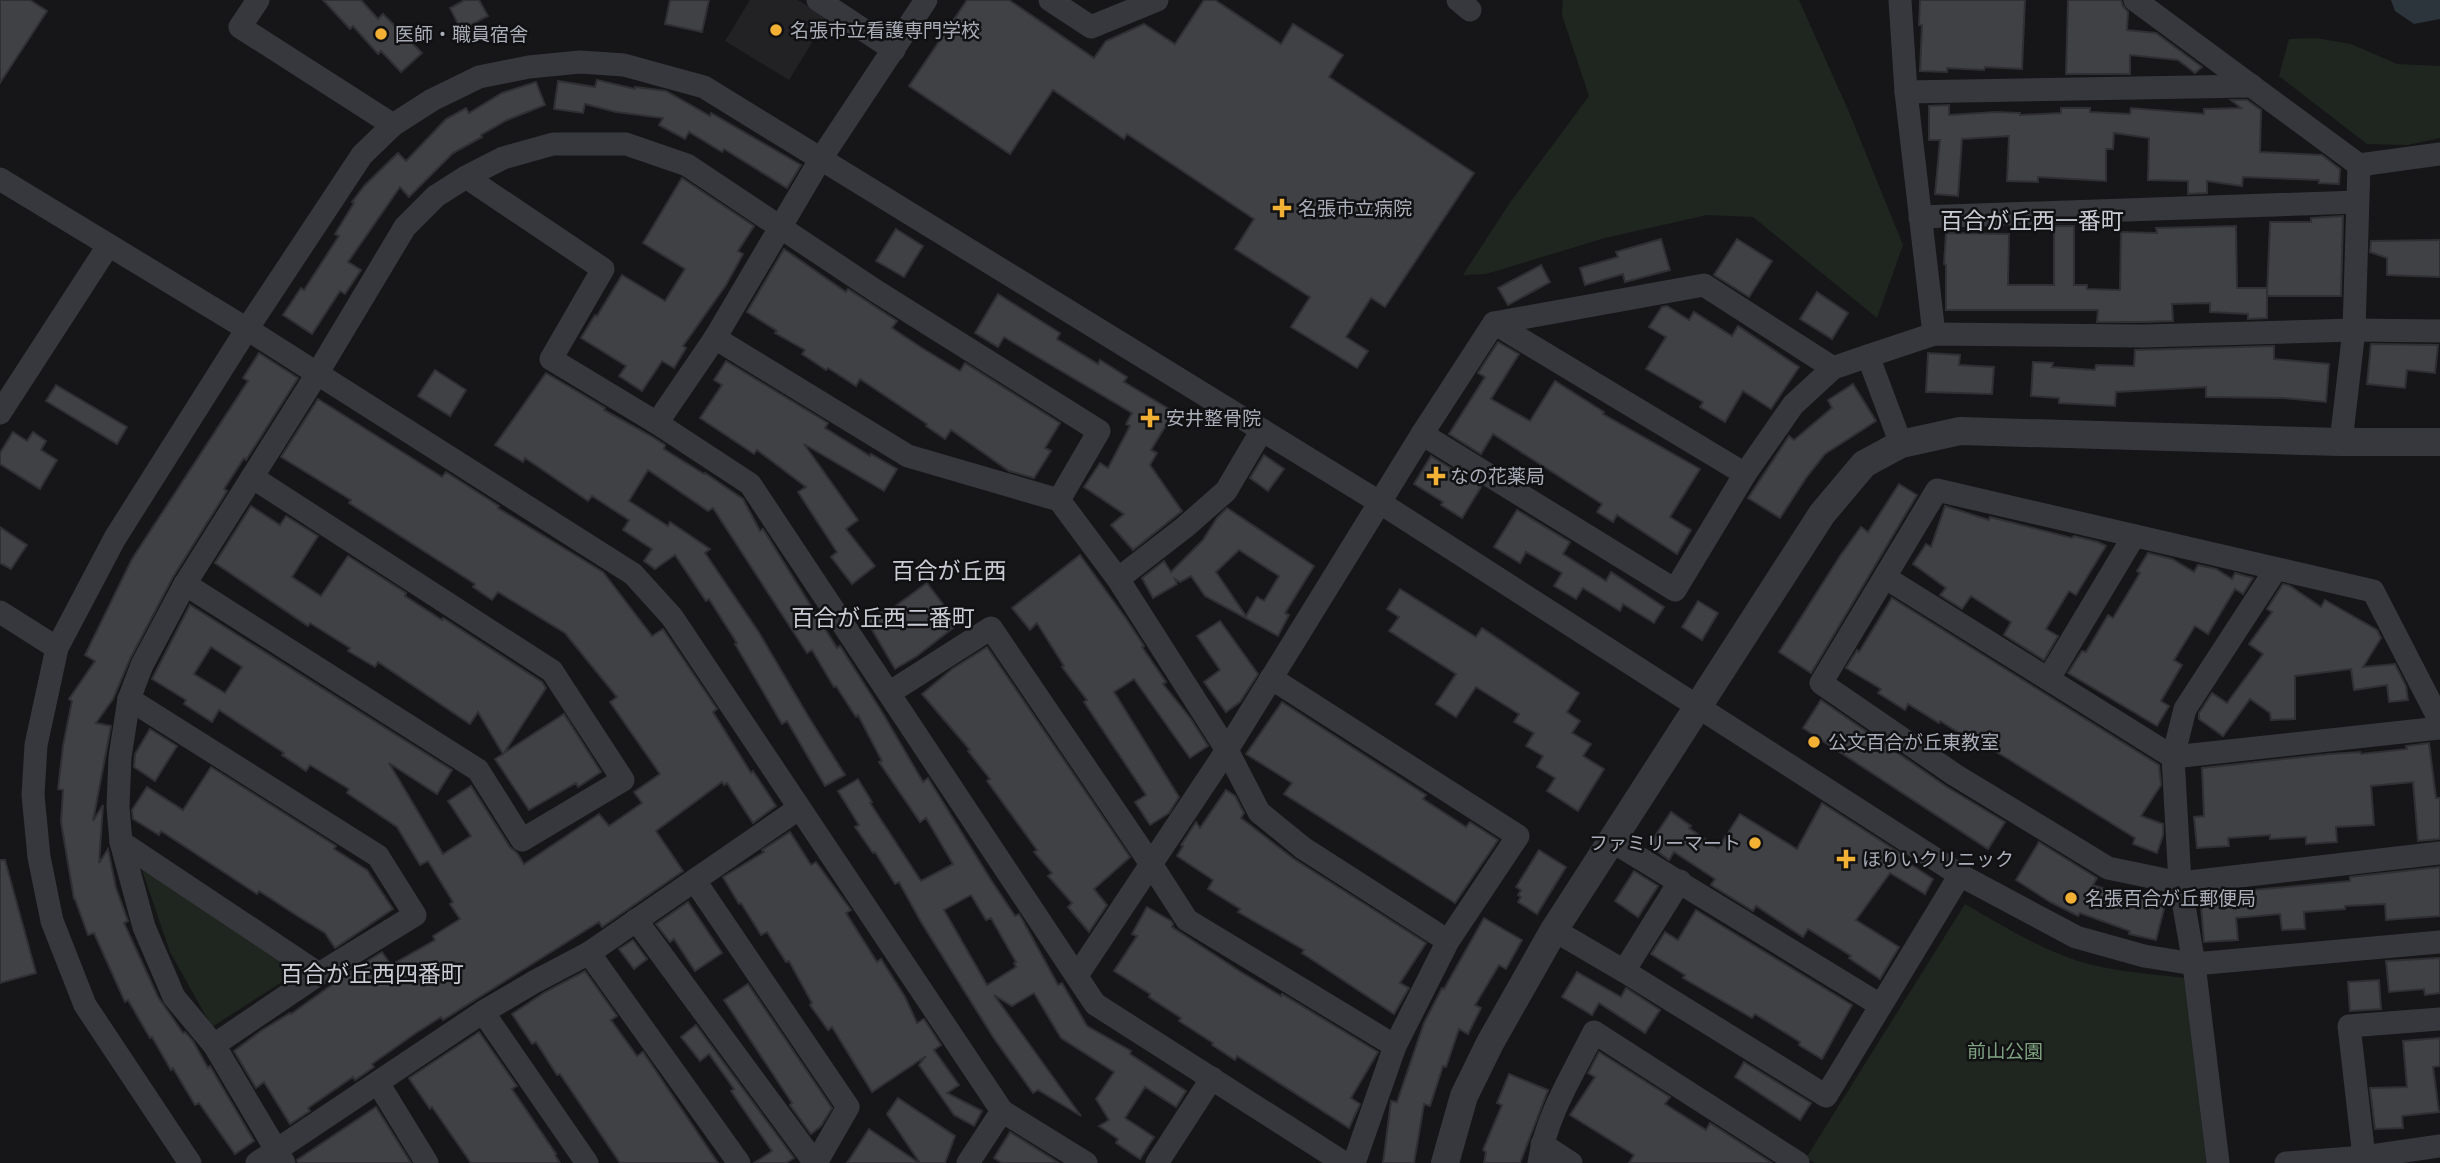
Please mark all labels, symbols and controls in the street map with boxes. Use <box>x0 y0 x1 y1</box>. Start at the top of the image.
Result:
place label: 名張市立看護専門学校 <box>790 20 980 44</box>
marker: 名張市立看護専門学校 <box>768 22 784 38</box>
place label: 医師・職員宿舎 <box>395 24 528 48</box>
marker: 医師・職員宿舎 <box>373 26 389 42</box>
marker: 名張市立病院 <box>1272 198 1292 218</box>
place label: 名張市立病院 <box>1298 198 1412 222</box>
district label: 百合が丘西一番町 <box>1940 209 2124 238</box>
marker: 安井整骨院 <box>1140 408 1160 428</box>
place label: 安井整骨院 <box>1166 408 1261 432</box>
place label: なの花薬局 <box>1450 466 1545 490</box>
marker: なの花薬局 <box>1428 468 1444 484</box>
district label: 百合が丘西 <box>892 559 1007 588</box>
district label: 百合が丘西二番町 <box>791 606 975 635</box>
place label: 公文百合が丘東教室 <box>1828 732 1999 756</box>
marker: 公文百合が丘東教室 <box>1806 734 1822 750</box>
place label: ファミリーマート <box>1589 833 1741 857</box>
marker: ファミリーマート <box>1747 835 1763 851</box>
marker: ほりいクリニック <box>1836 849 1856 869</box>
place label: ほりいクリニック <box>1862 849 2014 873</box>
place label: 名張百合が丘郵便局 <box>2085 888 2256 912</box>
marker: 名張百合が丘郵便局 <box>2063 890 2079 906</box>
district label: 百合が丘西四番町 <box>280 962 464 991</box>
park label: 前山公園 <box>1967 1041 2043 1065</box>

